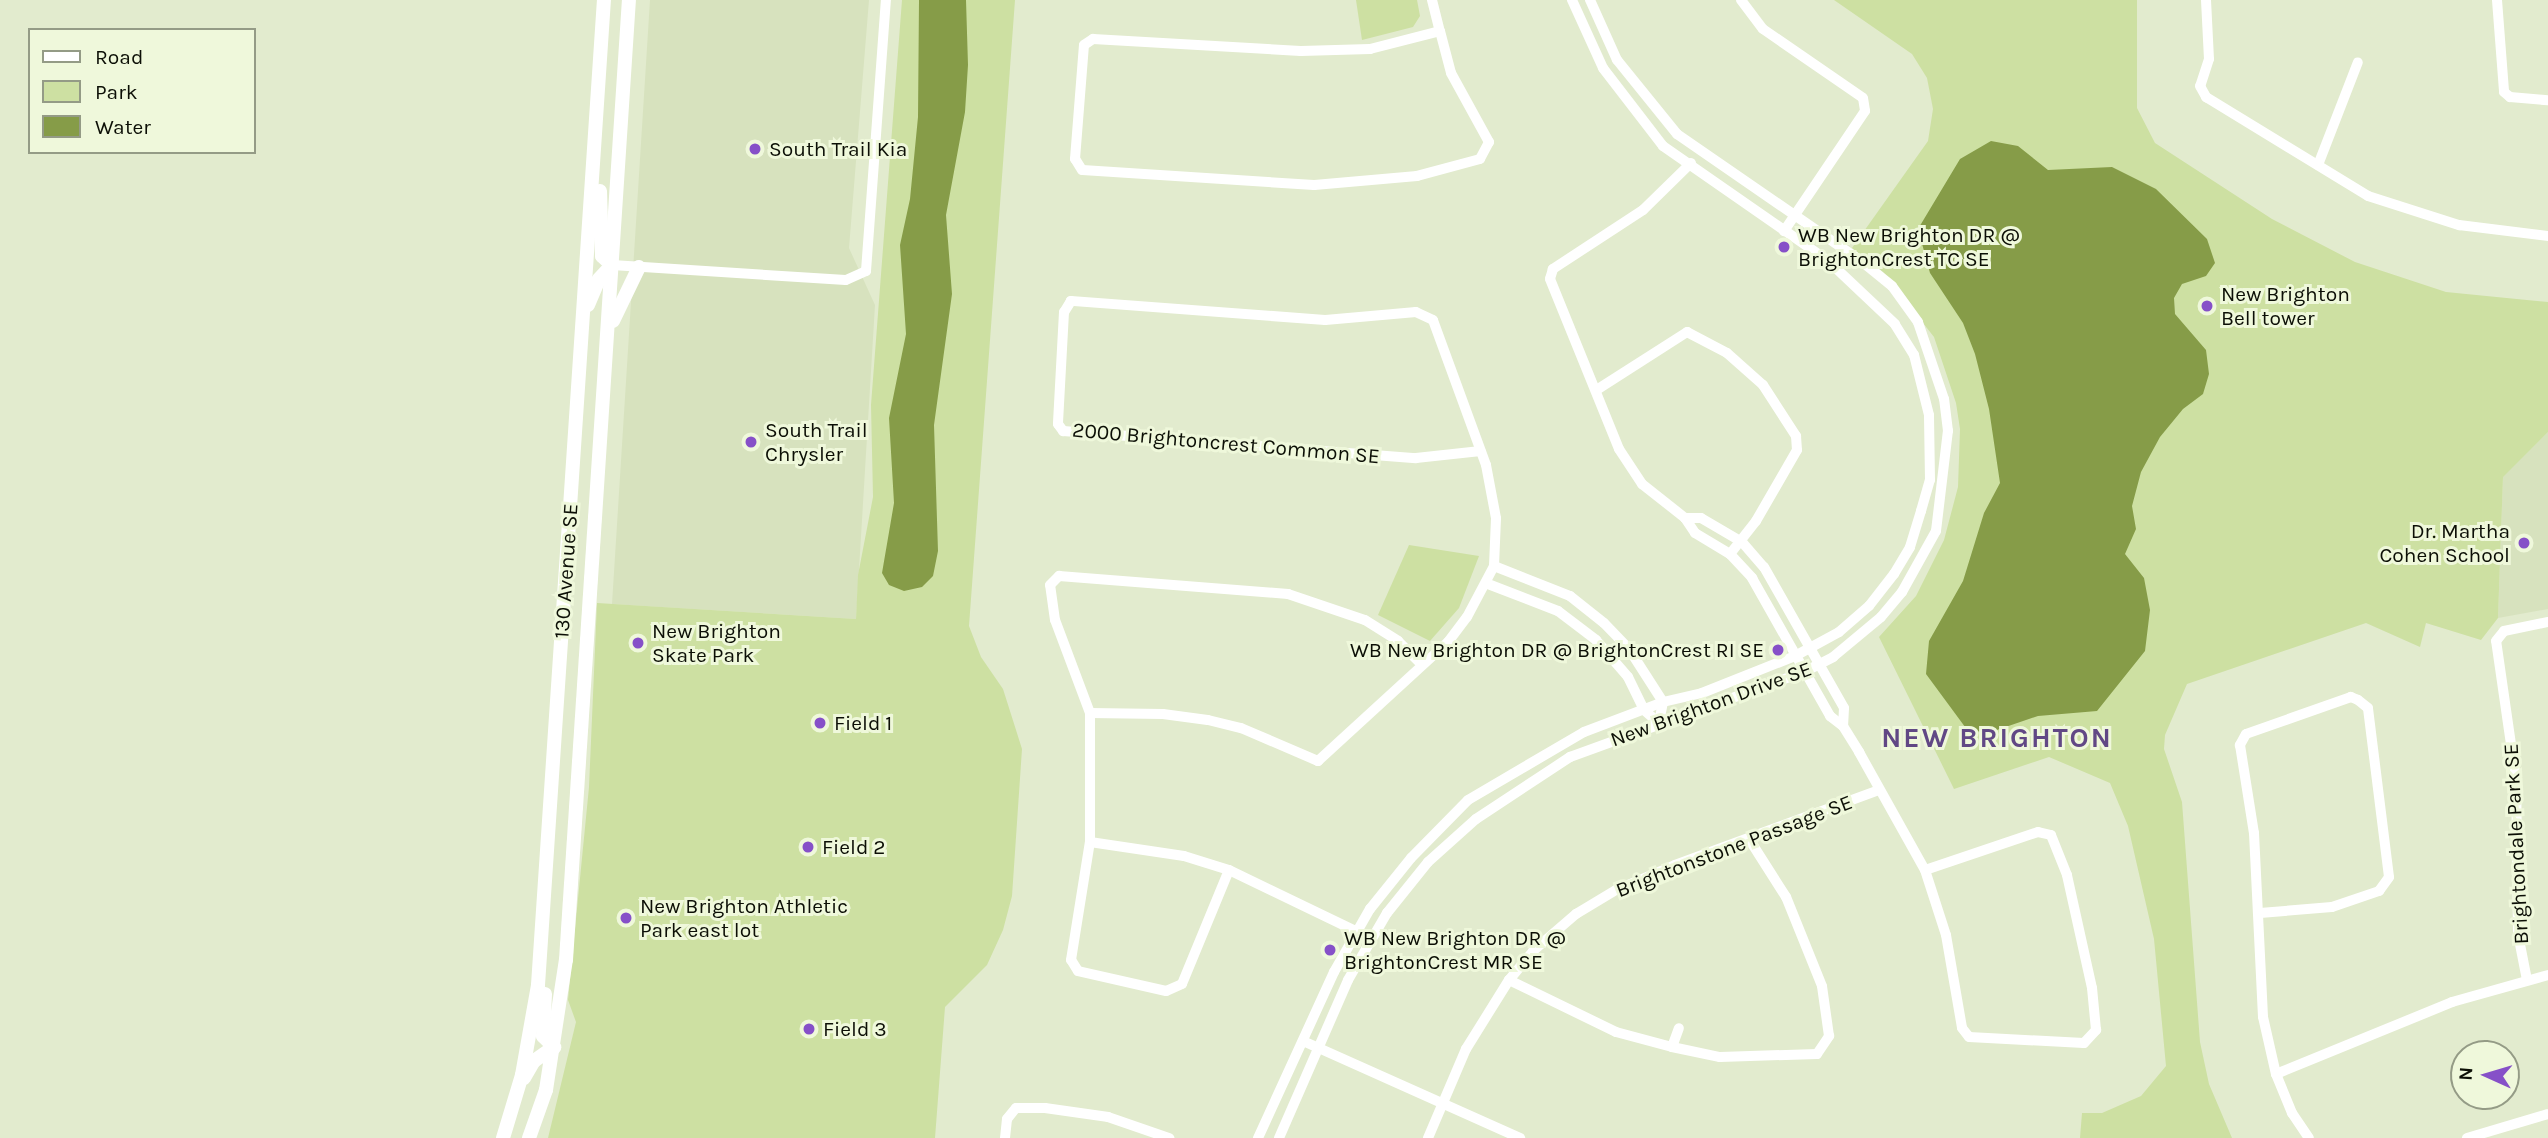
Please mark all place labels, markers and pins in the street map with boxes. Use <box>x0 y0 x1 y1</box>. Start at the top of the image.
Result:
place label: South Trail Kia <box>769 136 907 162</box>
marker: South Trail Kia <box>747 141 763 157</box>
place label: WB New Brighton DR @ BrightonCrest TC SE <box>1798 222 2020 272</box>
marker: WB New Brighton DR @ BrightonCrest TC SE <box>1776 239 1792 255</box>
place label: New Brighton Bell tower <box>2221 281 2350 331</box>
marker: New Brighton Bell tower <box>2199 298 2215 314</box>
place label: South Trail Chrysler <box>765 417 868 467</box>
marker: South Trail Chrysler <box>743 434 759 450</box>
place label: Dr. Martha Cohen School <box>2379 518 2510 568</box>
marker: Dr. Martha Cohen School <box>2516 535 2532 551</box>
place label: New Brighton Skate Park <box>652 618 781 668</box>
marker: New Brighton Skate Park <box>630 635 646 651</box>
place label: WB New Brighton DR @ BrightonCrest RI SE <box>1350 637 1764 663</box>
marker: WB New Brighton DR @ BrightonCrest RI SE <box>1770 642 1786 658</box>
place label: Field 1 <box>834 710 892 736</box>
marker: Field 1 <box>812 715 828 731</box>
place label: Field 2 <box>822 834 886 860</box>
marker: Field 2 <box>800 839 816 855</box>
place label: New Brighton Athletic Park east lot <box>640 893 848 943</box>
marker: New Brighton Athletic Park east lot <box>618 910 634 926</box>
place label: WB New Brighton DR @ BrightonCrest MR SE <box>1344 925 1566 975</box>
marker: WB New Brighton DR @ BrightonCrest MR SE <box>1322 942 1338 958</box>
place label: Field 3 <box>823 1016 887 1042</box>
marker: Field 3 <box>801 1021 817 1037</box>

